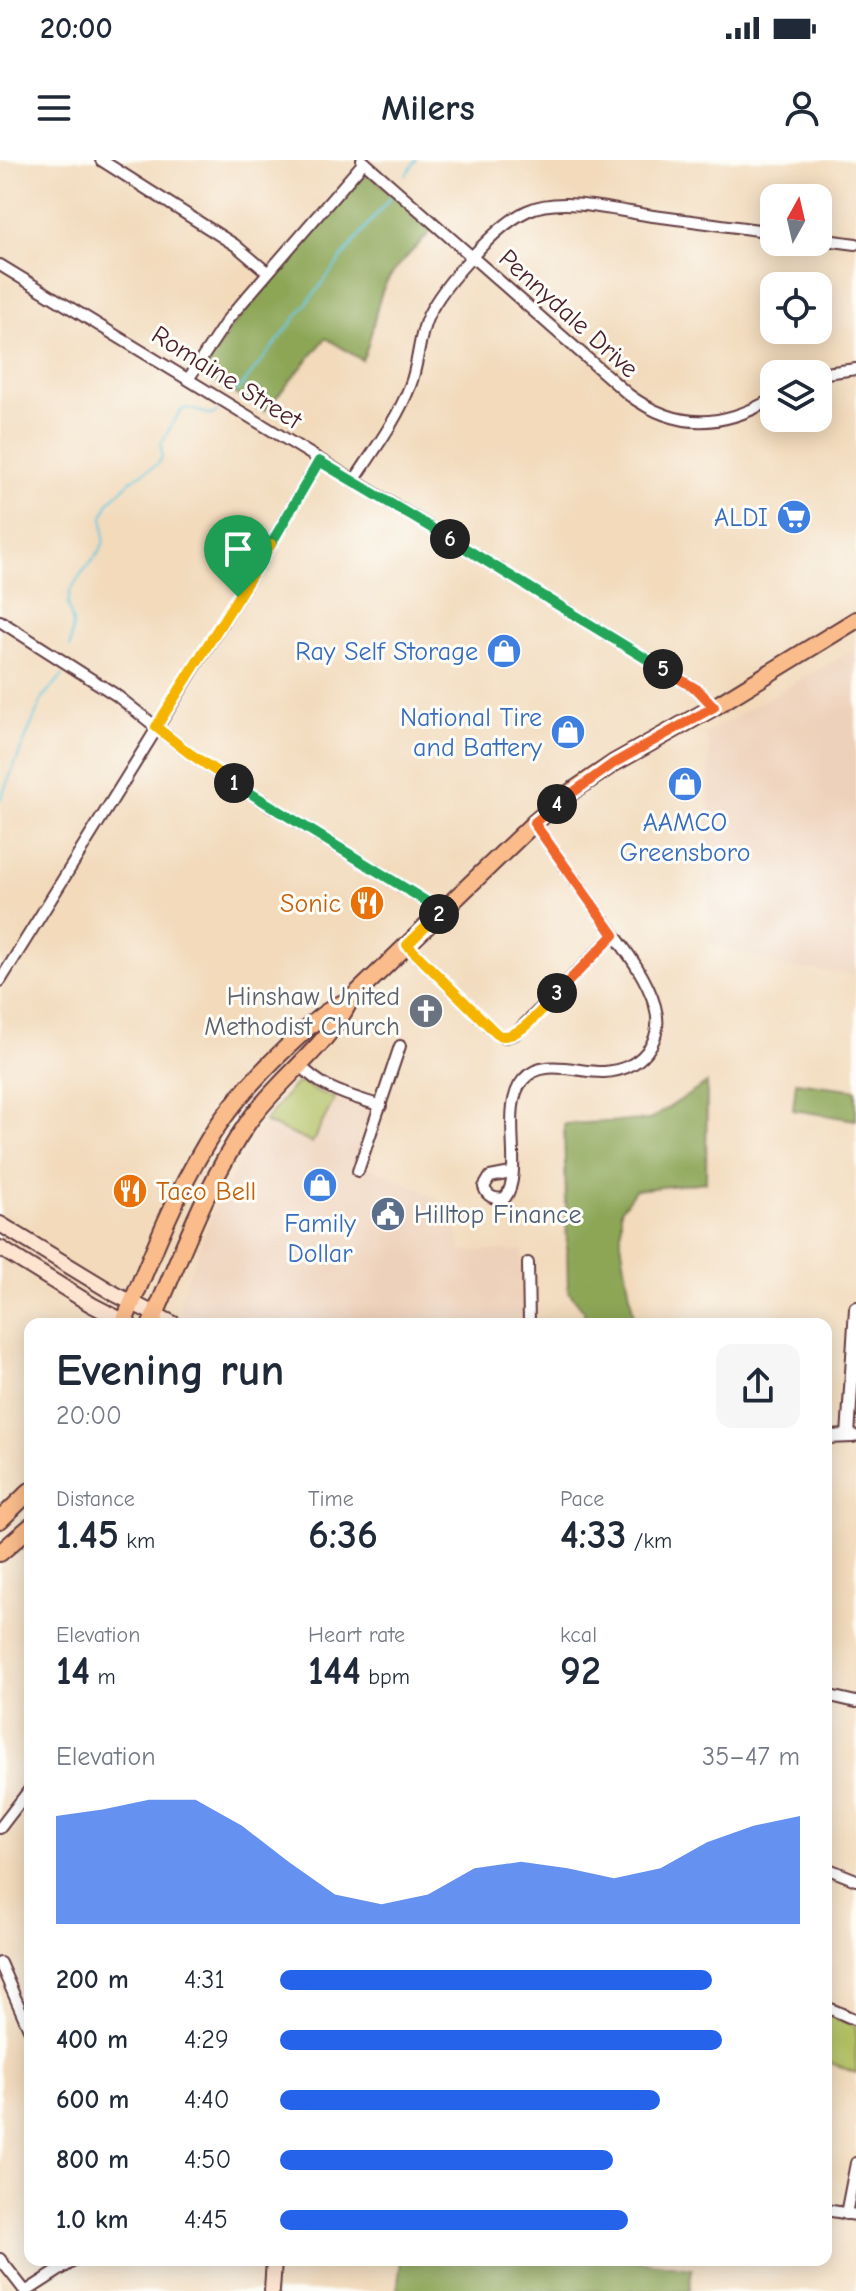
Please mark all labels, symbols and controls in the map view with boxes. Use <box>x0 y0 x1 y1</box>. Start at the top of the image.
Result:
text: 20:00 <box>40 11 113 46</box>
icon: menu <box>32 86 76 130</box>
icon: person <box>780 86 824 130</box>
text: Milers <box>381 88 475 129</box>
north arrow <box>760 184 832 256</box>
map controls <box>760 184 832 432</box>
street label: Pennydale Drive <box>493 243 644 384</box>
button: locate <box>760 272 832 344</box>
street label: Romaine Street <box>146 320 308 437</box>
button: layers <box>760 360 832 432</box>
supermarket icon: ALDI <box>775 498 813 536</box>
place label: ALDI <box>714 503 768 533</box>
pin <box>204 515 272 597</box>
pin: 6 <box>430 519 470 559</box>
text: 6 <box>444 526 456 552</box>
icon: arrive <box>216 527 260 571</box>
shop icon: Ray Self Storage <box>485 632 523 670</box>
place label: Ray Self Storage <box>295 637 478 667</box>
pin: 5 <box>643 649 683 689</box>
text: 5 <box>657 656 669 682</box>
place label: National Tire and Battery <box>400 703 542 763</box>
shop icon: National Tire and Battery <box>549 713 587 751</box>
pin: 1 <box>214 763 254 803</box>
shop icon: AAMCO Greensboro <box>666 765 704 803</box>
text: 1 <box>230 770 238 796</box>
pin: 4 <box>537 784 577 824</box>
text: 4 <box>552 791 562 817</box>
place label: AAMCO Greensboro <box>620 808 751 868</box>
restaurant icon: Sonic <box>348 884 386 922</box>
place label: Sonic <box>280 889 341 919</box>
pin: 2 <box>419 894 459 934</box>
text: 2 <box>434 901 444 927</box>
pin: 3 <box>537 973 577 1013</box>
text: 3 <box>552 980 562 1006</box>
place label: Hinshaw United Methodist Church <box>204 982 400 1042</box>
church icon: Hinshaw United Methodist Church <box>407 992 445 1030</box>
shop icon: Family Dollar <box>301 1166 339 1204</box>
restaurant icon: Taco Bell <box>111 1172 149 1210</box>
place label: Taco Bell <box>156 1177 256 1207</box>
public building icon: Hilltop Finance <box>369 1195 407 1233</box>
place label: Hilltop Finance <box>414 1200 582 1230</box>
place label: Family Dollar <box>284 1209 356 1269</box>
button: share <box>716 1344 800 1428</box>
text: Evening run <box>56 1345 284 1396</box>
text: 20:00 <box>56 1401 122 1431</box>
text: Distance <box>56 1486 135 1512</box>
text: Time <box>308 1486 354 1512</box>
text: Pace <box>560 1486 604 1512</box>
text: 1.45 <box>56 1512 119 1558</box>
text: 6:36 <box>308 1512 378 1558</box>
text: 4:33 <box>560 1512 626 1558</box>
text: km <box>119 1528 155 1554</box>
text: /km <box>626 1528 672 1554</box>
text: Elevation <box>56 1622 140 1648</box>
text: Heart rate <box>308 1622 405 1648</box>
text: kcal <box>560 1622 597 1648</box>
text: 14 <box>56 1648 90 1694</box>
text: 144 <box>308 1648 361 1694</box>
text: 92 <box>560 1648 601 1694</box>
text: m <box>90 1664 116 1690</box>
text: bpm <box>361 1664 410 1690</box>
text: Elevation <box>56 1742 156 1772</box>
text: 35–47 m <box>702 1742 800 1772</box>
text: 200 m <box>56 1965 129 1995</box>
text: 4:31 <box>184 1965 225 1995</box>
text: 400 m <box>56 2025 128 2055</box>
text: 4:29 <box>184 2025 229 2055</box>
text: 600 m <box>56 2085 129 2115</box>
text: 4:40 <box>184 2085 230 2115</box>
text: 800 m <box>56 2145 129 2175</box>
text: 4:50 <box>184 2145 231 2175</box>
text: 1.0 km <box>56 2205 128 2235</box>
text: 4:45 <box>184 2205 228 2235</box>

